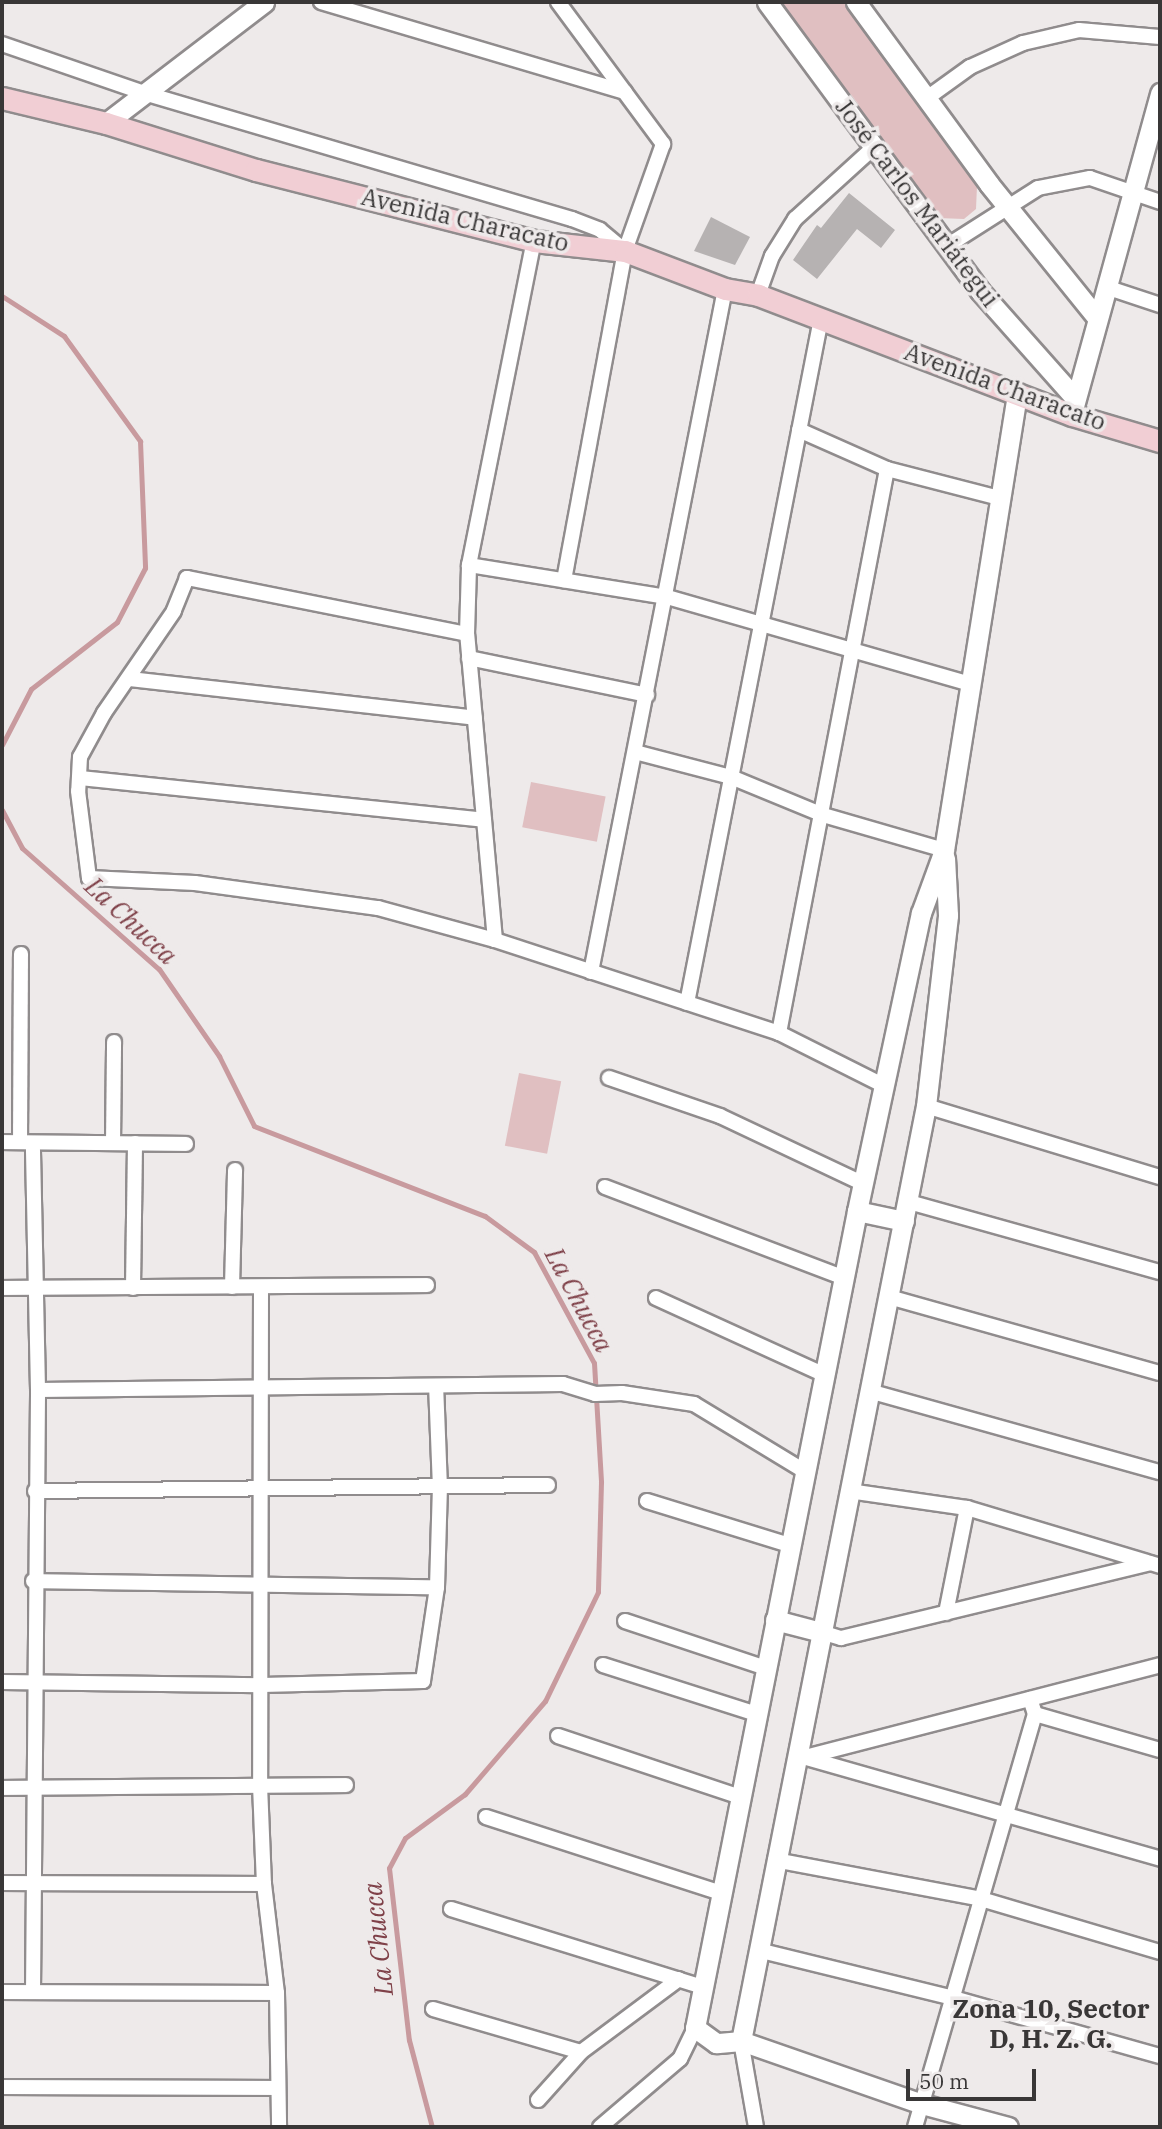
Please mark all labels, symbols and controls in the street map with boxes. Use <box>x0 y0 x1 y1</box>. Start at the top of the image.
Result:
street label: José Carlos Mariátegui <box>829 93 1005 313</box>
street label: Avenida Characato <box>358 182 572 258</box>
street label: Avenida Characato <box>900 337 1110 437</box>
water label: La Chucca <box>79 871 183 971</box>
water label: La Chucca <box>538 1242 620 1358</box>
water label: La Chucca <box>357 1881 399 1997</box>
district label: Zona 10, Sector D, H. Z. G. <box>952 1993 1150 2054</box>
scale bar <box>910 2056 1040 2100</box>
text: 50 m <box>919 2067 969 2095</box>

